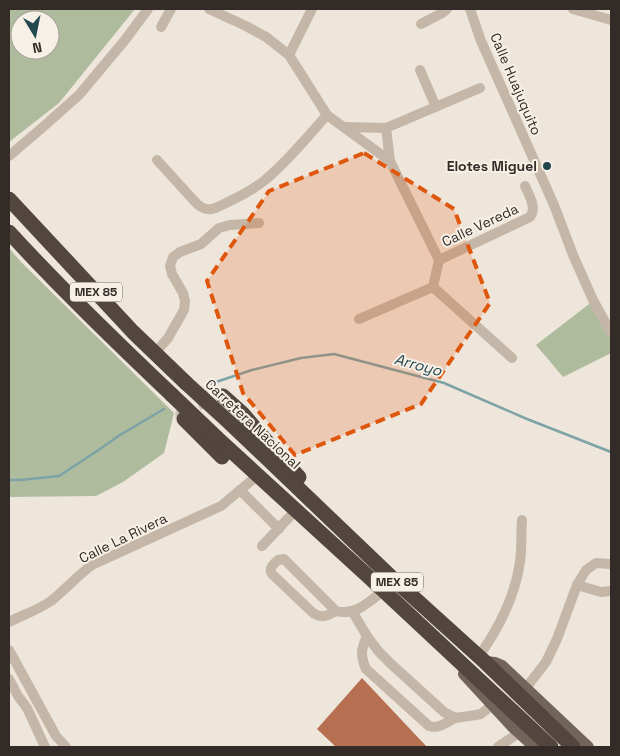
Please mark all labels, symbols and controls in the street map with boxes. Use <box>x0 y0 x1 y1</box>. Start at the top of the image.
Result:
north arrow <box>10 10 60 60</box>
street label: Calle Huajuquito <box>486 30 546 138</box>
text: N <box>31 38 43 57</box>
place label: Elotes Miguel <box>447 157 537 175</box>
marker: Elotes Miguel <box>541 160 553 172</box>
street label: Calle Vereda <box>439 199 521 251</box>
road number: MEX 85 <box>70 282 122 302</box>
water label: Arroyo <box>392 349 445 380</box>
street label: Carretera Nacional <box>201 375 305 473</box>
street label: Calle La Rivera <box>76 509 170 567</box>
road number: MEX 85 <box>371 572 423 592</box>

